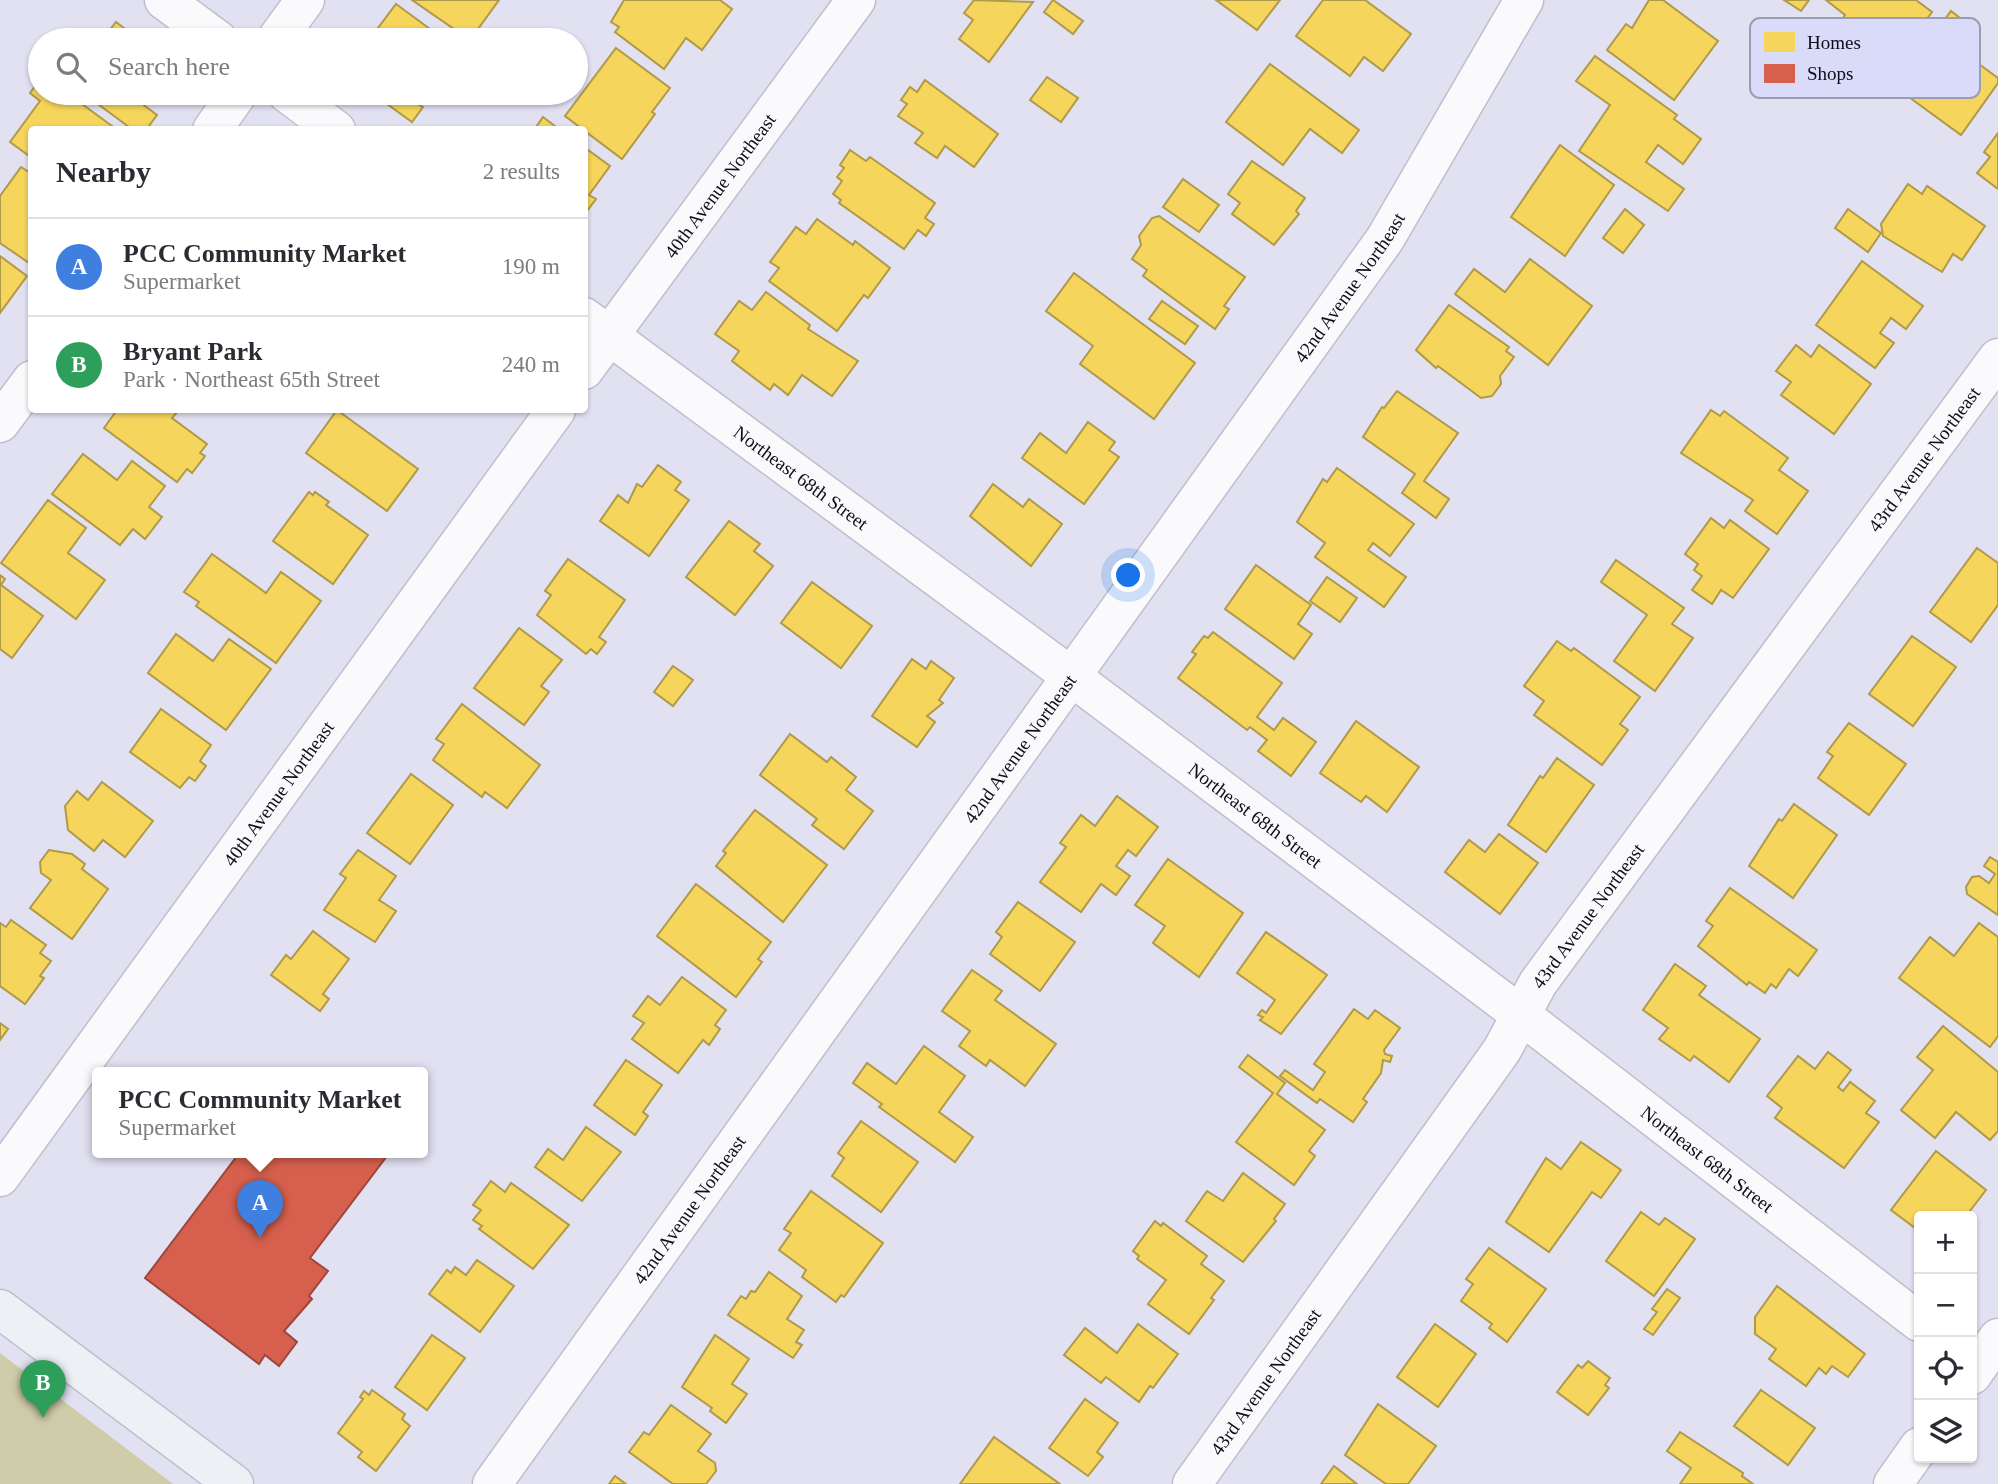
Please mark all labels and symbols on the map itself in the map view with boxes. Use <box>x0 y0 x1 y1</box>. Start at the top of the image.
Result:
legend <box>1750 18 1980 98</box>
text: Homes <box>1807 32 1861 53</box>
text: Shops <box>1807 63 1853 84</box>
street label: 40th Avenue Northeast <box>660 109 780 262</box>
street label: 42nd Avenue Northeast <box>1290 208 1409 366</box>
street label: 43rd Avenue Northeast <box>1863 382 1984 536</box>
street label: Northeast 68th Street <box>730 421 873 534</box>
your location <box>1111 558 1145 592</box>
street label: 42nd Avenue Northeast <box>959 670 1080 827</box>
street label: 40th Avenue Northeast <box>219 716 338 870</box>
street label: Northeast 68th Street <box>1185 758 1327 872</box>
street label: 43rd Avenue Northeast <box>1527 838 1648 992</box>
street label: Northeast 68th Street <box>1637 1101 1778 1217</box>
street label: 42nd Avenue Northeast <box>629 1130 750 1288</box>
pin: A <box>237 1180 283 1238</box>
street label: 43rd Avenue Northeast <box>1206 1304 1325 1459</box>
pin: B <box>20 1360 66 1418</box>

